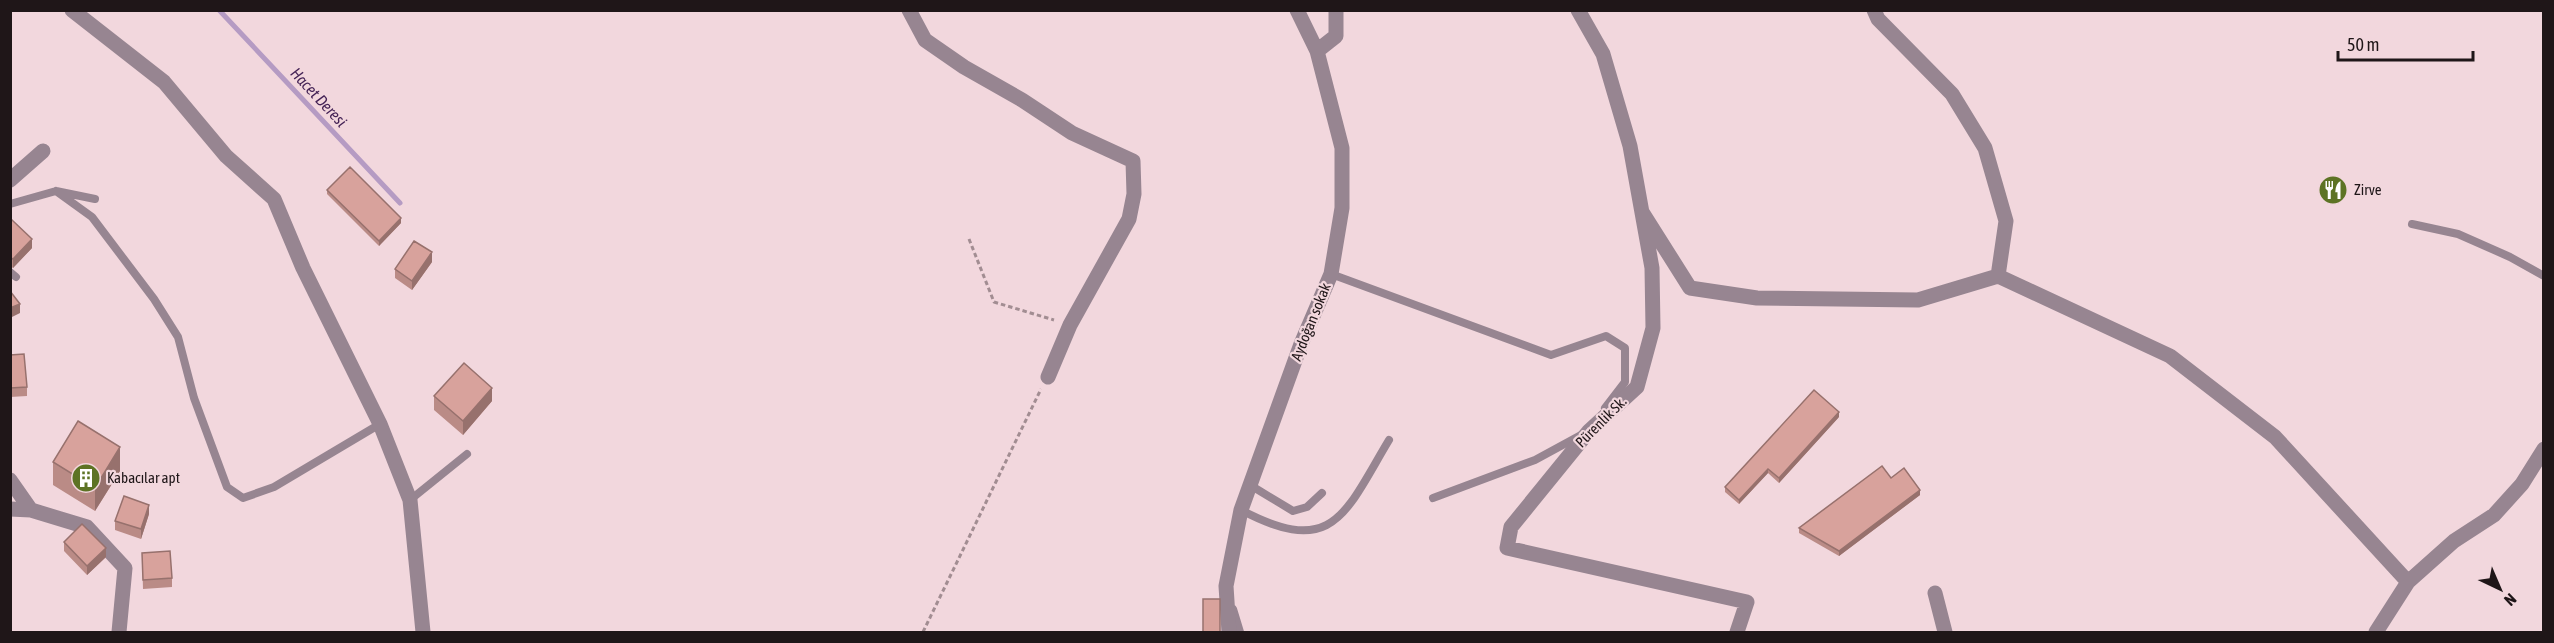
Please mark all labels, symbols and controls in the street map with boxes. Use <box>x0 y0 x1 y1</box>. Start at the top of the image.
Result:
scale bar <box>2338 24 2473 62</box>
text: 50 m <box>2347 34 2379 55</box>
water label: Hacet Deresi <box>287 64 351 130</box>
restaurant icon: Zirve <box>2317 174 2349 206</box>
place label: Zirve <box>2354 181 2382 198</box>
street label: Aydoğan sokak <box>1287 280 1334 363</box>
street label: Pürenlik Sk. <box>1572 393 1630 451</box>
building icon: Kabacılar apt <box>70 462 102 494</box>
place label: Kabacılar apt <box>107 469 180 486</box>
north arrow <box>2470 559 2530 619</box>
text: N <box>2501 590 2520 610</box>

